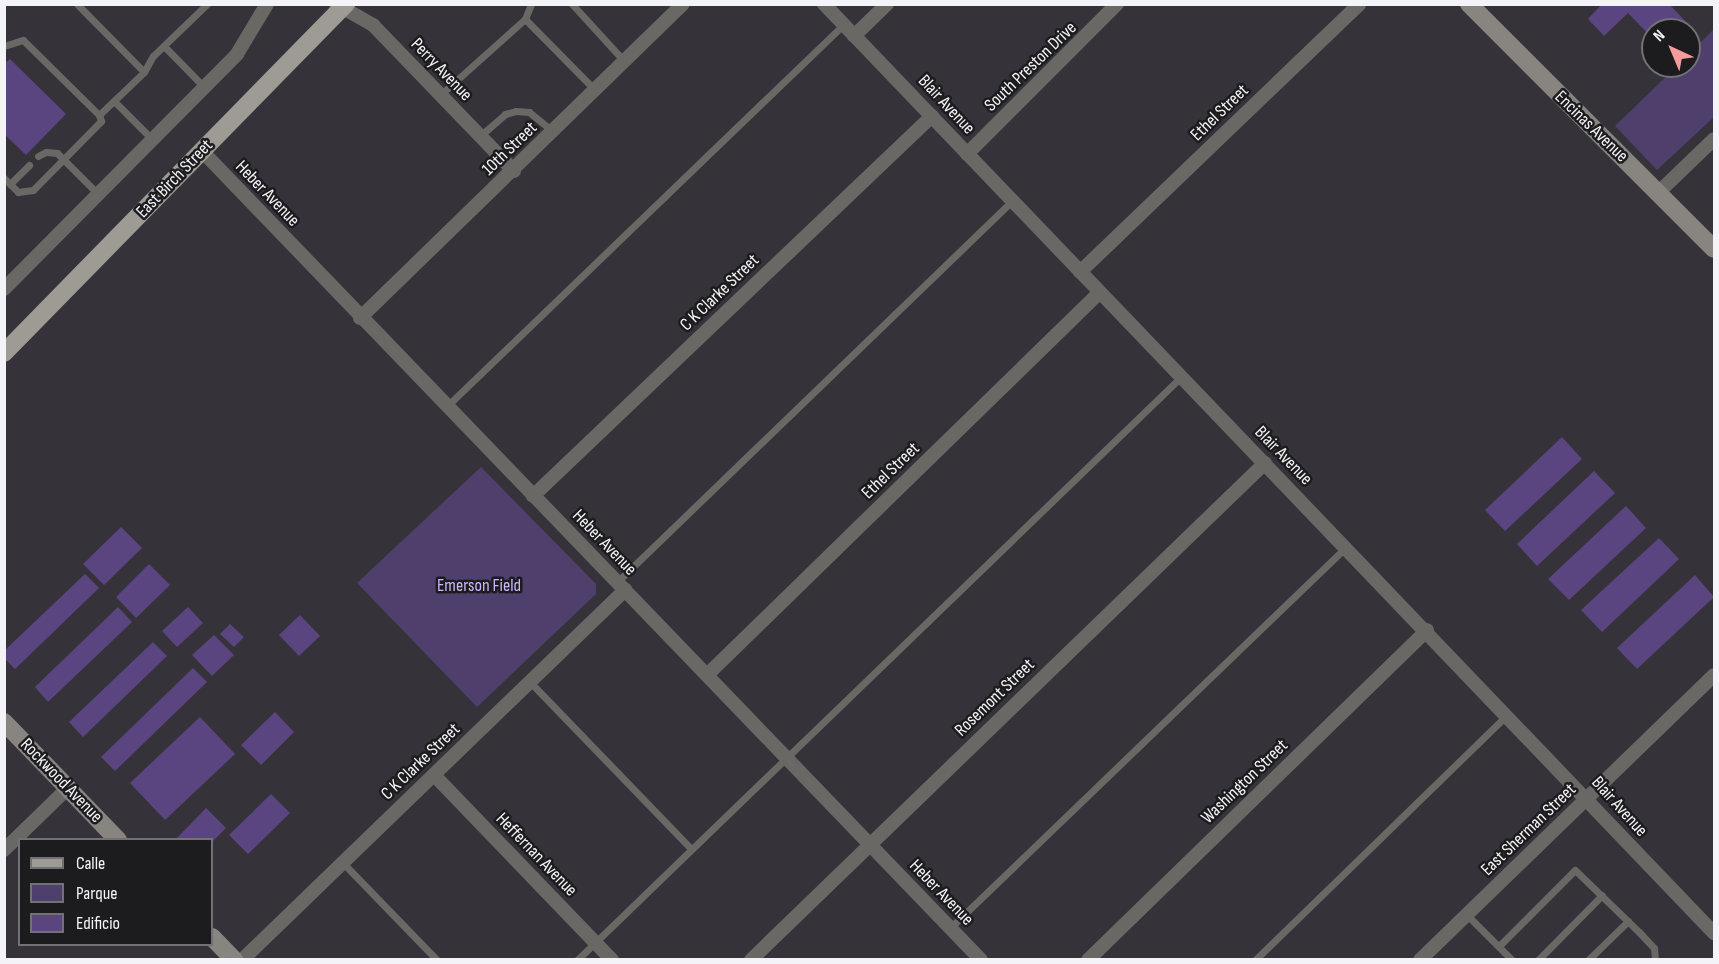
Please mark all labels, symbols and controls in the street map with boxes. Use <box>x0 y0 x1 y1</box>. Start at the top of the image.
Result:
street label: South Preston Drive <box>980 18 1082 116</box>
north arrow <box>1641 18 1701 78</box>
text: N <box>1650 26 1669 46</box>
street label: Perry Avenue <box>406 34 476 106</box>
street label: Blair Avenue <box>913 71 979 139</box>
street label: Ethel Street <box>1187 80 1253 146</box>
street label: Encinas Avenue <box>1550 87 1632 167</box>
street label: 10th Street <box>478 117 542 181</box>
street label: East Birch Street <box>132 135 218 223</box>
street label: Heber Avenue <box>230 157 304 231</box>
street label: C K Clarke Street <box>676 250 764 336</box>
street label: Blair Avenue <box>1250 422 1316 490</box>
street label: Ethel Street <box>858 438 924 504</box>
street label: Heber Avenue <box>567 506 641 580</box>
park label: Emerson Field <box>437 575 521 597</box>
street label: Rosemont Street <box>951 655 1039 741</box>
street label: C K Clarke Street <box>377 719 465 805</box>
street label: Rockwood Avenue <box>15 734 107 828</box>
street label: Washington Street <box>1197 735 1293 829</box>
street label: Blair Avenue <box>1586 772 1652 842</box>
street label: East Sherman Street <box>1477 779 1581 881</box>
street label: Heffernan Avenue <box>491 809 581 901</box>
legend <box>18 838 213 946</box>
text: Calle <box>76 853 105 874</box>
street label: Heber Avenue <box>904 856 978 930</box>
text: Parque <box>76 883 117 904</box>
text: Edificio <box>76 913 120 934</box>

